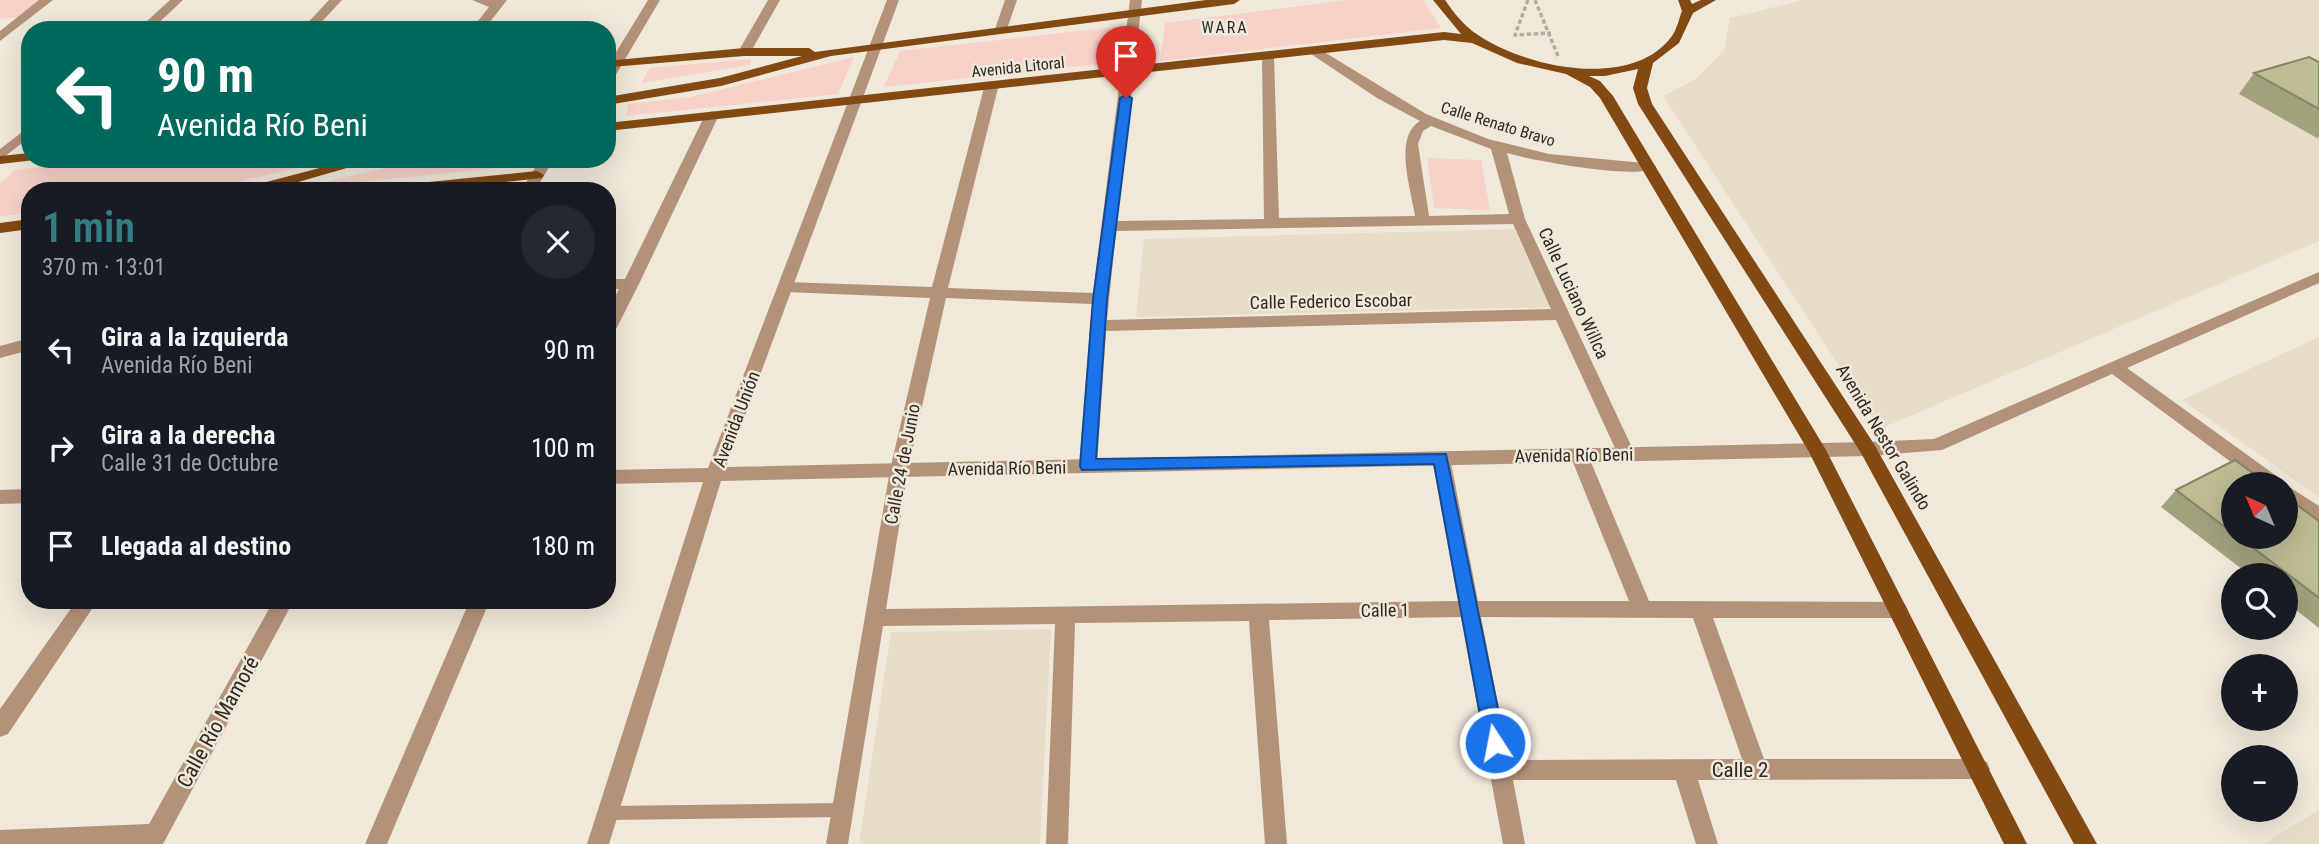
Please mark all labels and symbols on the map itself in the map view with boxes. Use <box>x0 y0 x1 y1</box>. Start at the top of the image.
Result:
district label: WARA <box>1202 18 1248 37</box>
pin <box>1096 26 1156 98</box>
street label: Avenida Litoral <box>970 53 1066 81</box>
street label: Calle Renato Bravo <box>1439 98 1557 150</box>
street label: Calle Luciano Willca <box>1534 224 1614 362</box>
street label: Calle Federico Escobar <box>1250 289 1413 313</box>
street label: Avenida Nestor Galindo <box>1832 360 1936 514</box>
street label: Avenida Unión <box>708 368 764 470</box>
street label: Calle 24 de Junio <box>880 402 924 526</box>
street label: Avenida Río Beni <box>1515 443 1633 467</box>
street label: Avenida Río Beni <box>948 456 1066 480</box>
north arrow <box>2221 472 2298 550</box>
street label: Calle 1 <box>1361 599 1409 621</box>
street label: Calle Río Mamoré <box>172 652 264 792</box>
position arrow <box>1458 706 1532 780</box>
street label: Calle 2 <box>1712 758 1768 782</box>

